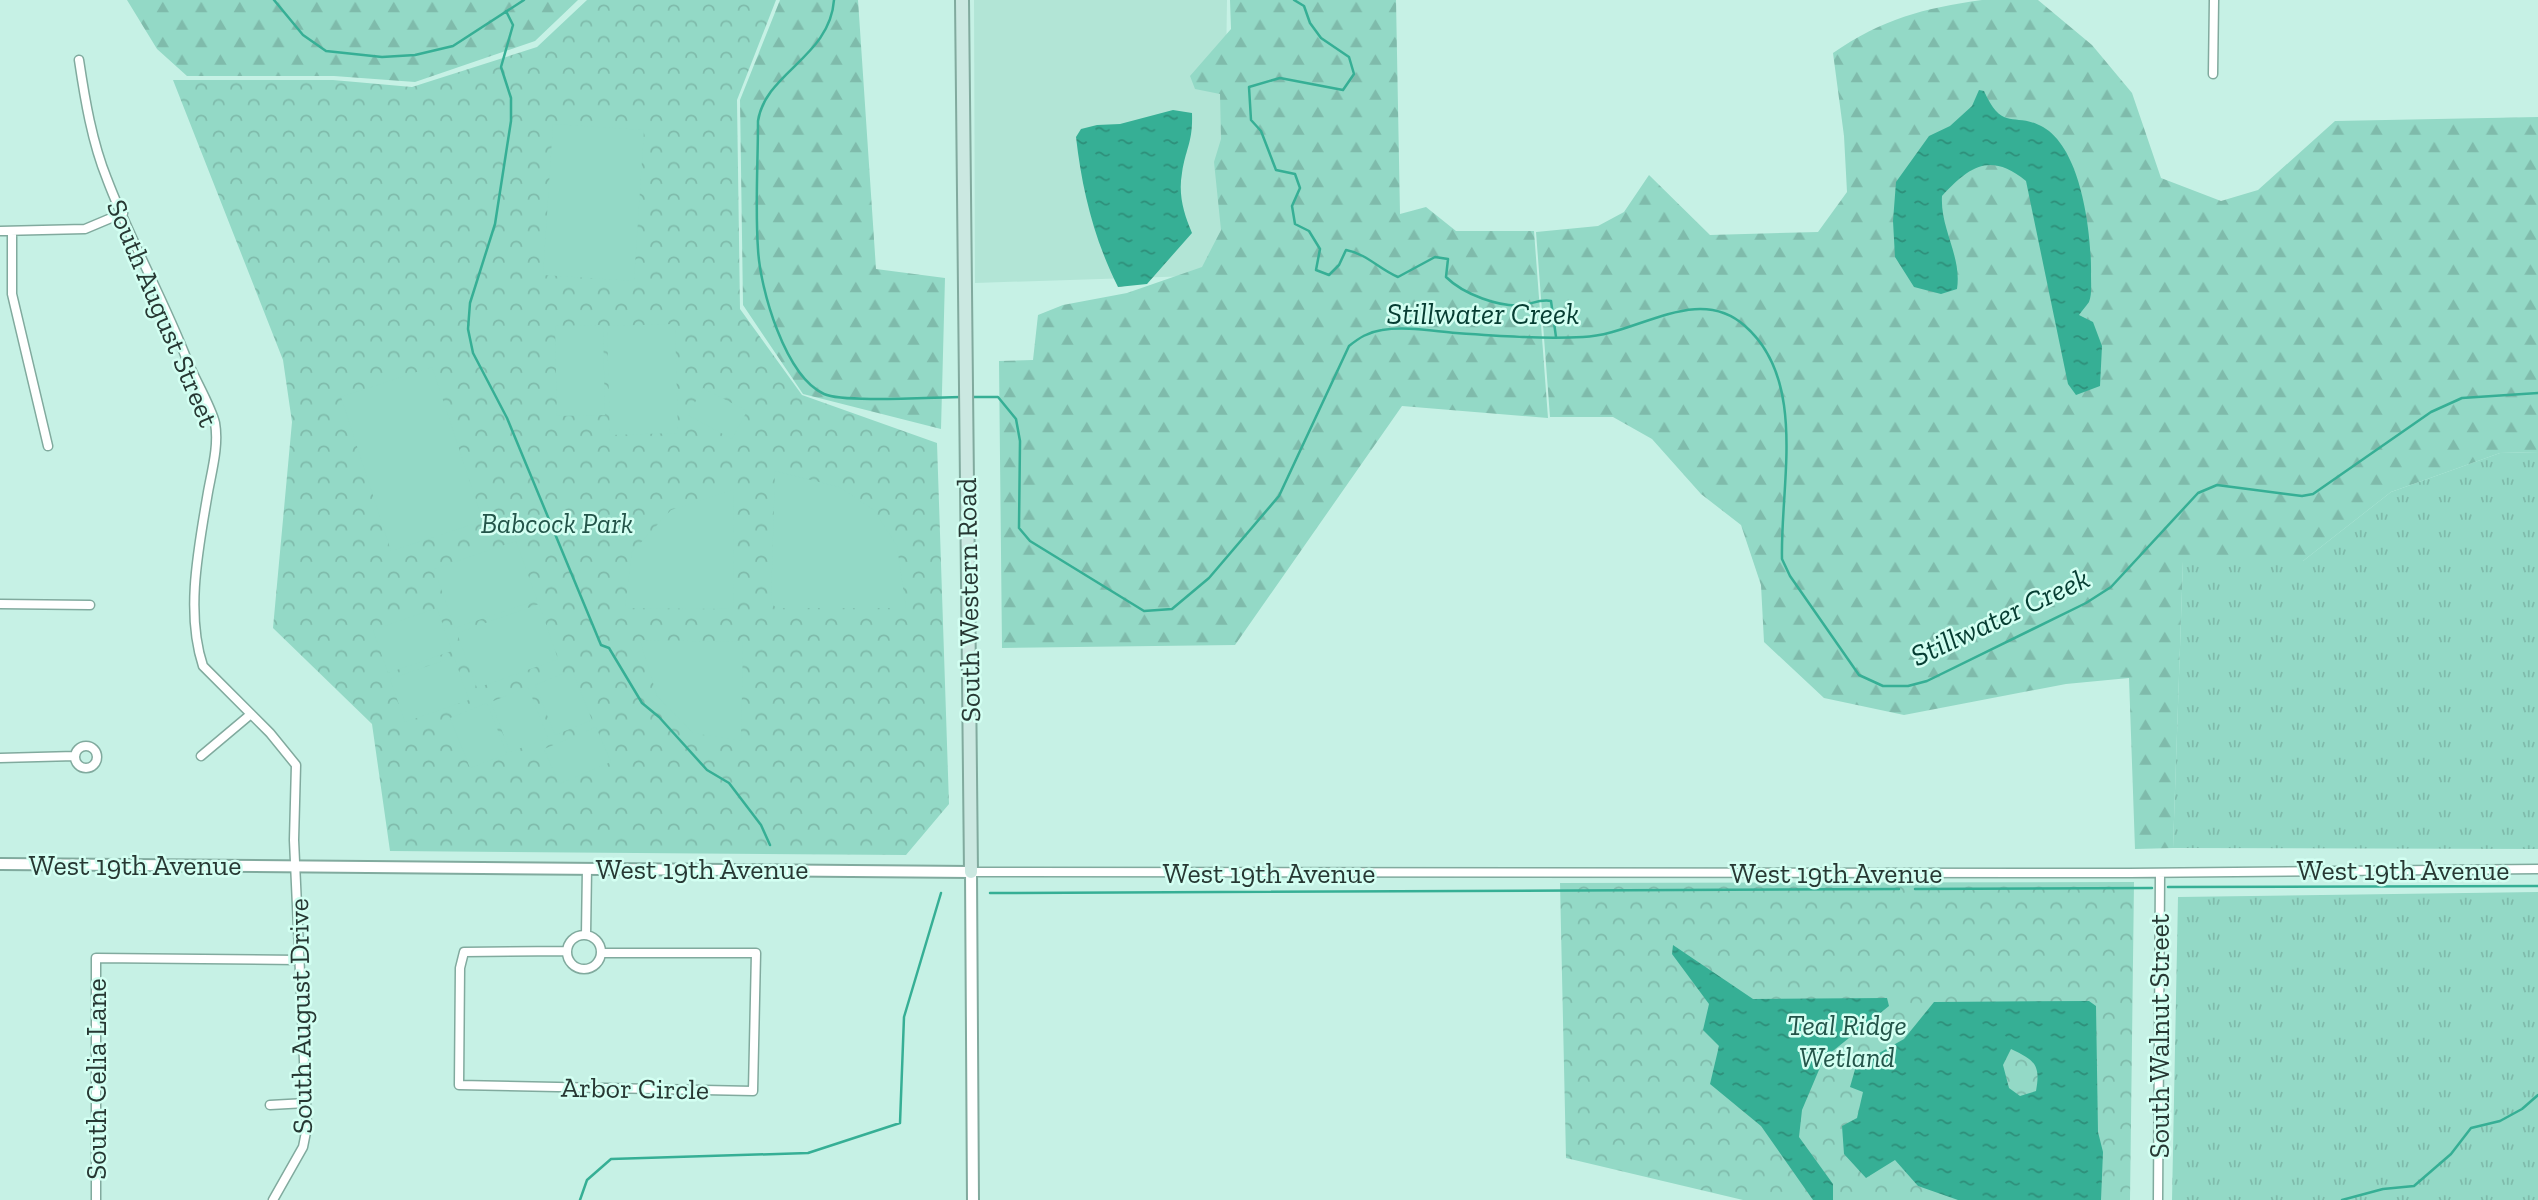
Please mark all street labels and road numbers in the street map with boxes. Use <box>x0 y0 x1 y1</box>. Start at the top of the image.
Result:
street label: South August Street <box>100 195 226 432</box>
street label: South Western Road <box>950 478 987 722</box>
street label: West 19th Avenue <box>29 849 241 882</box>
street label: West 19th Avenue <box>596 853 808 886</box>
street label: West 19th Avenue <box>2297 854 2509 887</box>
street label: West 19th Avenue <box>1163 857 1375 890</box>
street label: West 19th Avenue <box>1730 857 1942 890</box>
street label: South August Drive <box>282 898 319 1134</box>
street label: South Walnut Street <box>2143 913 2176 1158</box>
street label: South Celia Lane <box>80 978 113 1180</box>
street label: Arbor Circle <box>561 1071 709 1106</box>

